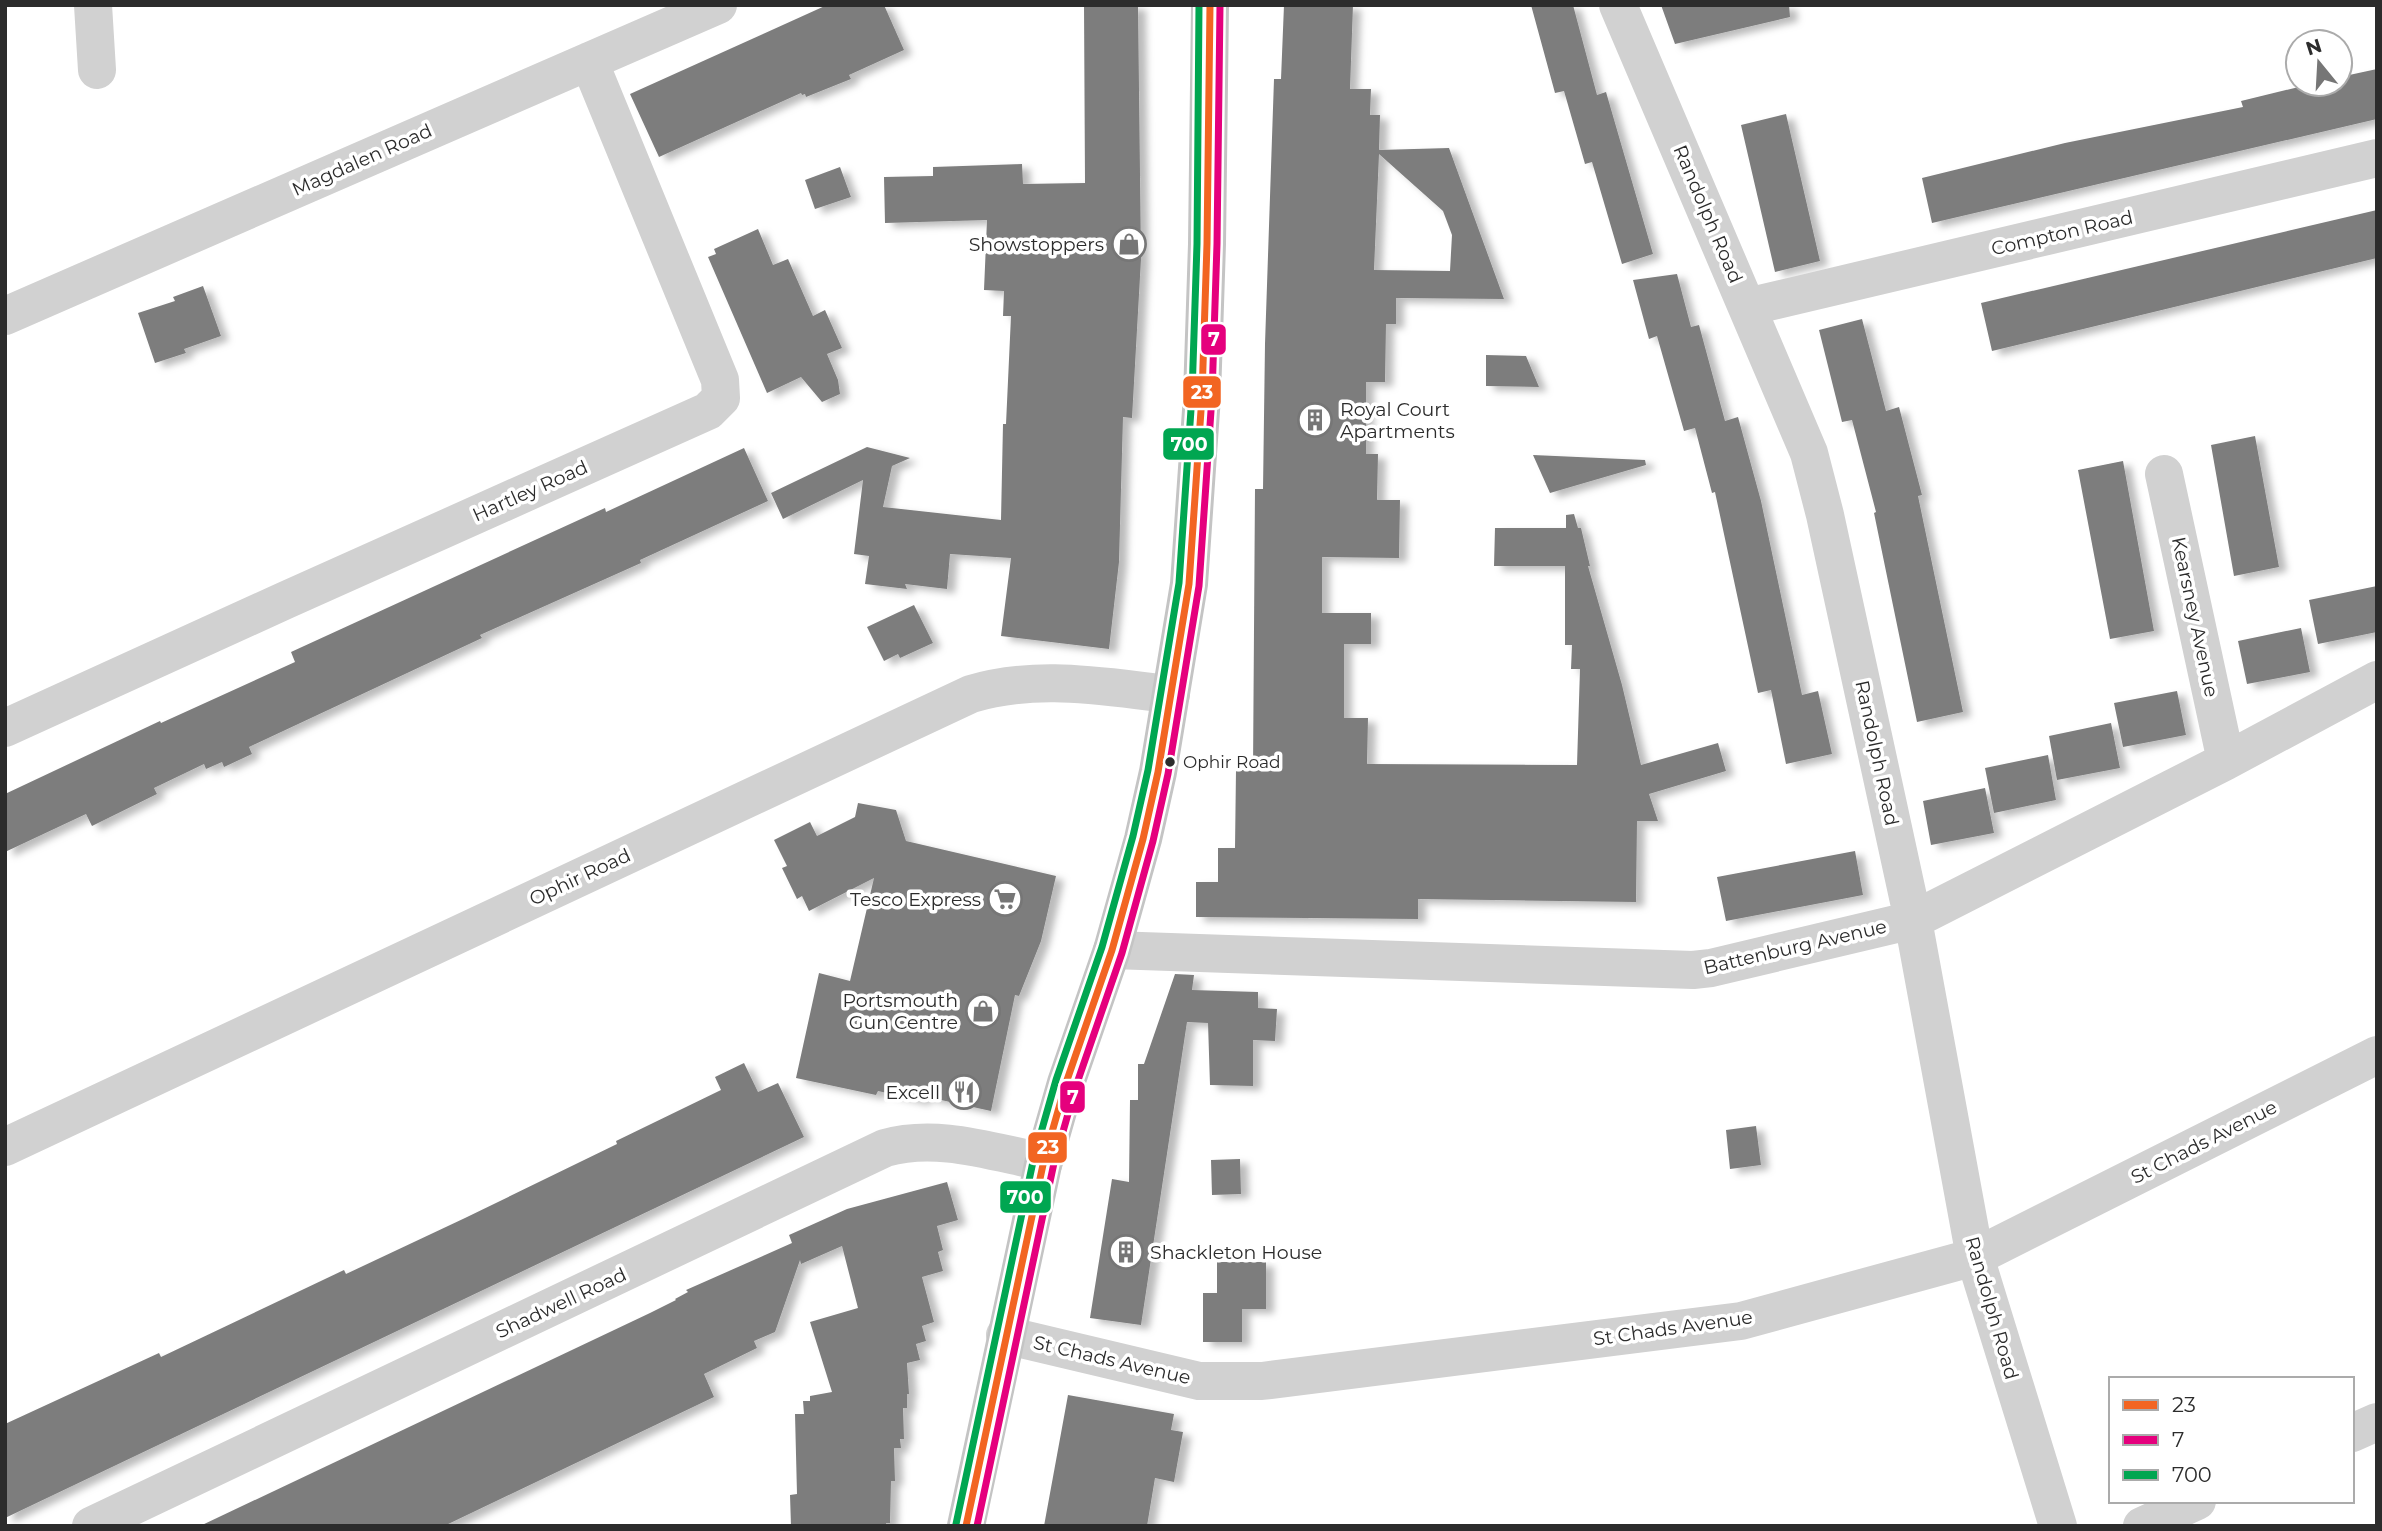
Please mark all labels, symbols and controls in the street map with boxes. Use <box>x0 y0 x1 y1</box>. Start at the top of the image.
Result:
north arrow <box>2284 28 2354 98</box>
text: N <box>2303 34 2325 61</box>
street label: Magdalen Road <box>289 119 435 201</box>
street label: Randolph Road <box>1669 141 1747 287</box>
street label: Compton Road <box>1989 206 2135 260</box>
shop icon: Showstoppers <box>1110 225 1148 263</box>
place label: Showstoppers <box>969 233 1104 256</box>
line badge: 7 <box>1200 323 1227 356</box>
text: 7 <box>1208 328 1220 351</box>
line badge: 23 <box>1182 375 1222 409</box>
text: 23 <box>1191 381 1213 404</box>
place label: Royal Court Apartments <box>1340 398 1455 443</box>
building icon: Royal Court Apartments <box>1296 401 1334 439</box>
line badge: 700 <box>1162 427 1215 461</box>
text: 700 <box>1170 433 1208 456</box>
street label: Hartley Road <box>469 455 591 527</box>
street label: Kearsney Avenue <box>2167 535 2223 699</box>
street label: Randolph Road <box>1850 678 1904 828</box>
place label: Ophir Road <box>1183 752 1281 772</box>
marker: Ophir Road <box>1163 755 1177 769</box>
street label: Ophir Road <box>526 844 634 910</box>
supermarket icon: Tesco Express <box>986 880 1024 918</box>
place label: Tesco Express <box>850 888 981 911</box>
street label: Battenburg Avenue <box>1701 915 1889 979</box>
place label: Portsmouth Gun Centre <box>842 989 958 1034</box>
shop icon: Portsmouth Gun Centre <box>964 992 1002 1030</box>
restaurant icon: Excell <box>945 1073 983 1111</box>
line badge: 7 <box>1059 1080 1086 1114</box>
place label: Excell <box>886 1081 940 1104</box>
text: 7 <box>1067 1086 1079 1109</box>
street label: St Chads Avenue <box>2127 1095 2281 1189</box>
line badge: 23 <box>1027 1131 1068 1164</box>
text: 23 <box>1037 1136 1059 1159</box>
line badge: 700 <box>999 1180 1052 1214</box>
text: 700 <box>1006 1186 1044 1209</box>
building icon: Shackleton House <box>1107 1233 1145 1271</box>
street label: Randolph Road <box>1961 1234 2023 1382</box>
place label: Shackleton House <box>1150 1241 1322 1264</box>
street label: Shadwell Road <box>492 1263 630 1343</box>
street label: St Chads Avenue <box>1592 1305 1754 1351</box>
street label: St Chads Avenue <box>1031 1331 1193 1389</box>
legend <box>2109 1377 2354 1503</box>
text: 23 <box>2172 1392 2196 1417</box>
text: 7 <box>2172 1427 2184 1452</box>
text: 700 <box>2172 1462 2212 1487</box>

